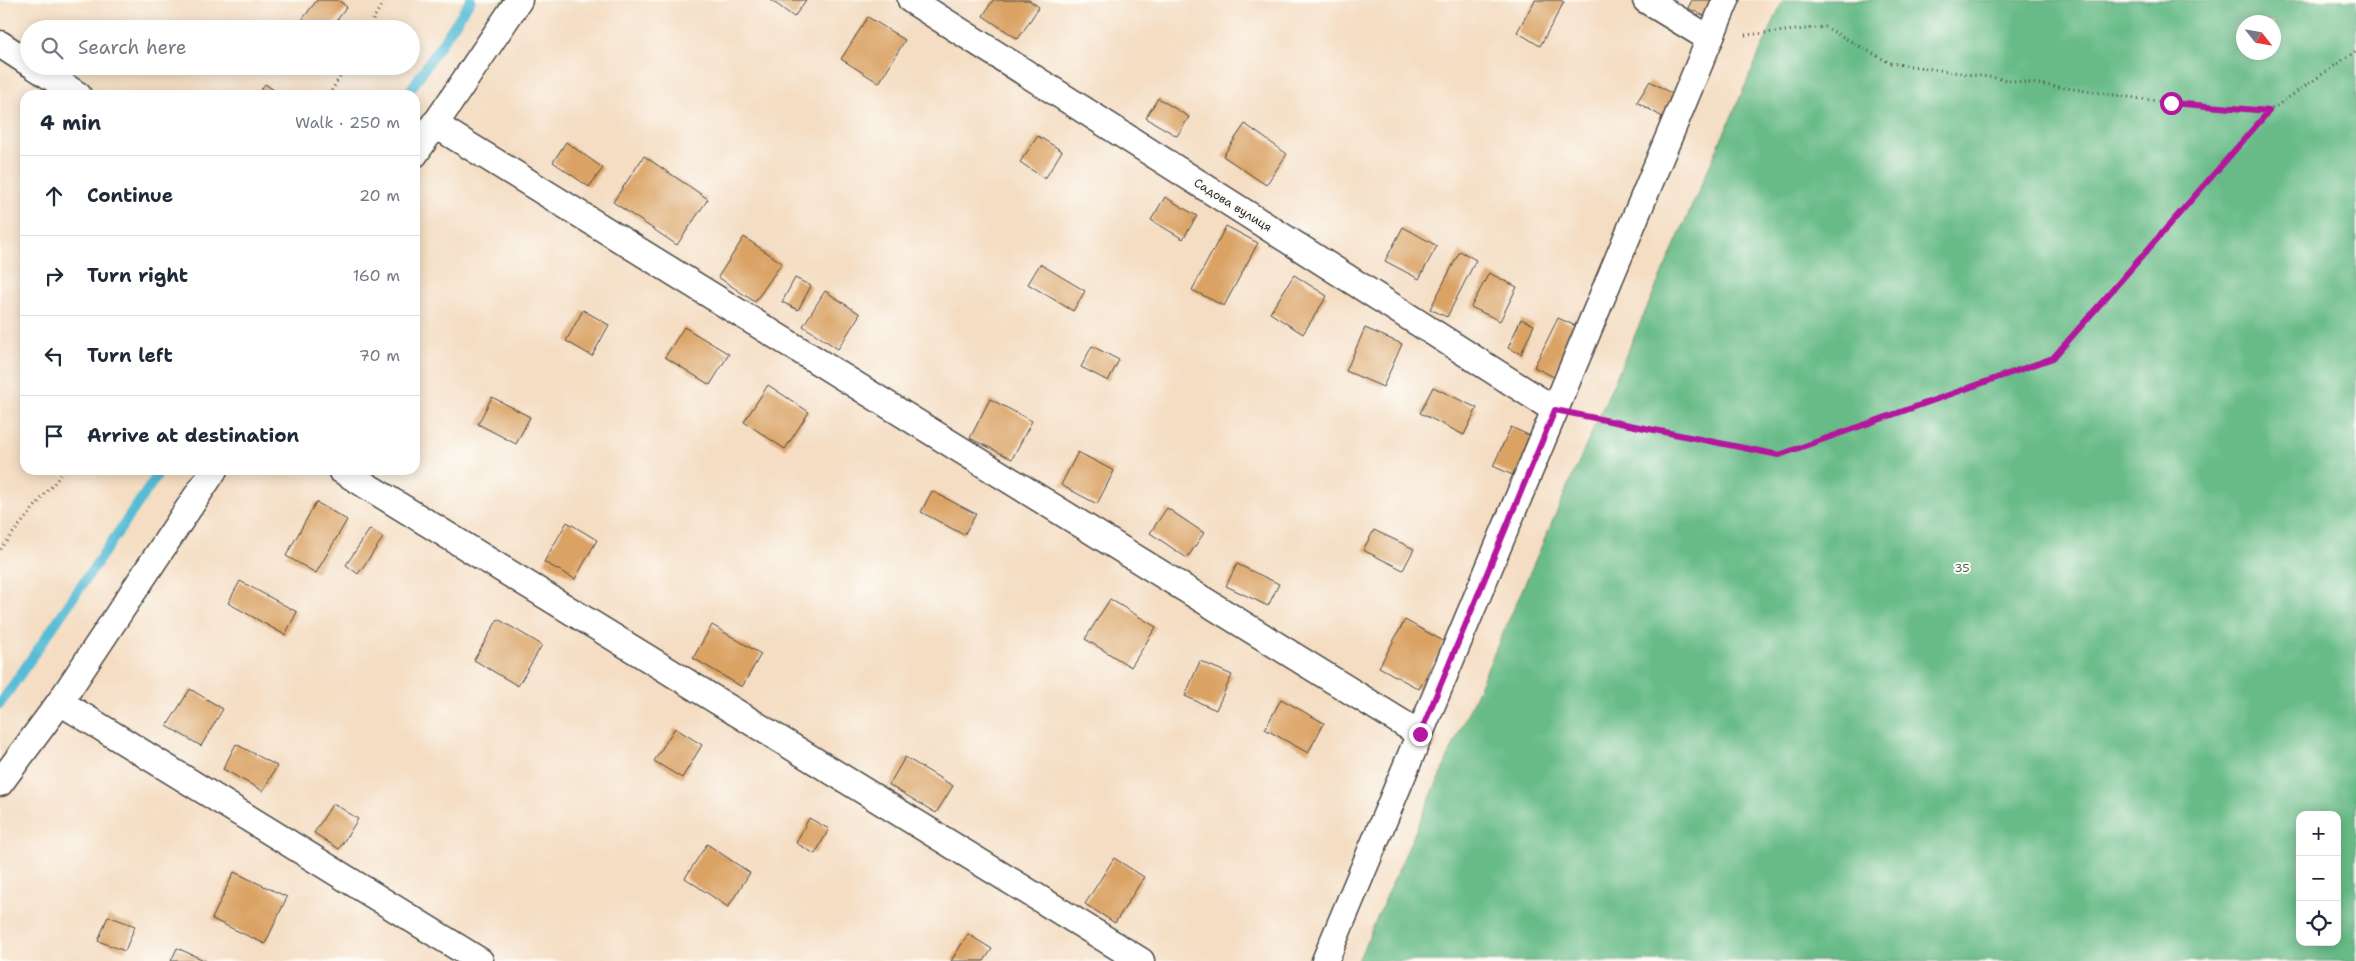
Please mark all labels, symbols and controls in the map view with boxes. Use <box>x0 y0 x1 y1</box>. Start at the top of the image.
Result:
north arrow <box>2236 15 2281 60</box>
search box <box>20 20 420 75</box>
icon: search <box>38 34 66 62</box>
text: Search here <box>78 35 187 60</box>
route start <box>2160 92 2183 115</box>
text: 4 min <box>40 109 101 137</box>
text: Walk · 250 m <box>295 112 400 133</box>
street label: Садова вулиця <box>1191 175 1275 235</box>
icon: ahead <box>40 182 68 210</box>
text: Continue <box>87 183 173 208</box>
text: 20 m <box>359 185 400 206</box>
icon: right <box>40 262 68 290</box>
text: Turn right <box>87 263 188 288</box>
text: 160 m <box>353 265 400 286</box>
icon: left <box>40 342 68 370</box>
text: Turn left <box>87 343 173 368</box>
text: 70 m <box>359 345 400 366</box>
icon: arrive <box>40 422 68 450</box>
text: Arrive at destination <box>87 423 299 448</box>
park label: 35 <box>1954 560 1970 576</box>
route end <box>1409 723 1432 746</box>
map controls <box>2296 811 2341 946</box>
button: + <box>2296 811 2341 856</box>
button: − <box>2296 856 2341 901</box>
button: locate <box>2296 901 2341 946</box>

